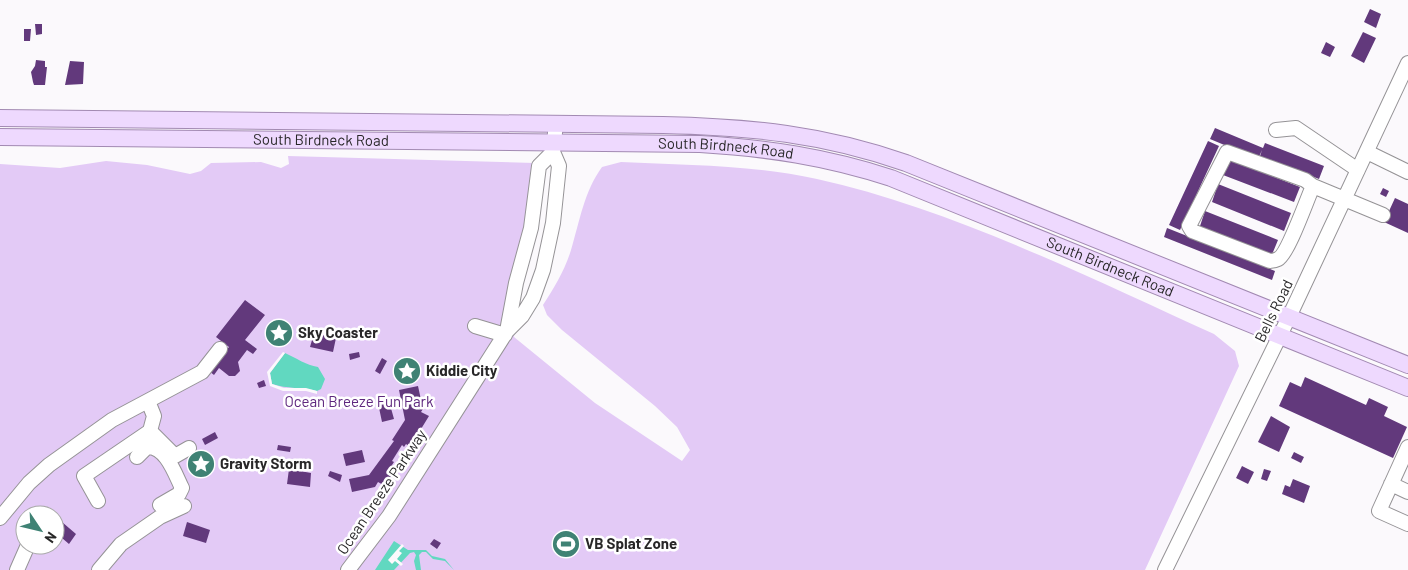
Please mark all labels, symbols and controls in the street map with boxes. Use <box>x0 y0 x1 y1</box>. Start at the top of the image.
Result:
street label: South Birdneck Road <box>253 130 389 149</box>
street label: South Birdneck Road <box>658 134 795 162</box>
street label: South Birdneck Road <box>1044 232 1177 300</box>
street label: Bells Road <box>1250 276 1296 345</box>
place icon: Sky Coaster <box>264 318 294 348</box>
place label: Sky Coaster <box>298 323 378 341</box>
place icon: Kiddie City <box>392 356 422 386</box>
place label: Kiddie City <box>426 361 498 379</box>
park label: Ocean Breeze Fun Park <box>284 392 434 410</box>
street label: Ocean Breeze Parkway <box>333 425 430 557</box>
place icon: Gravity Storm <box>186 449 216 479</box>
place label: Gravity Storm <box>220 454 312 472</box>
north arrow <box>15 505 65 555</box>
text: N <box>41 529 61 546</box>
sports icon: VB Splat Zone <box>551 529 581 559</box>
place label: VB Splat Zone <box>585 534 677 552</box>

